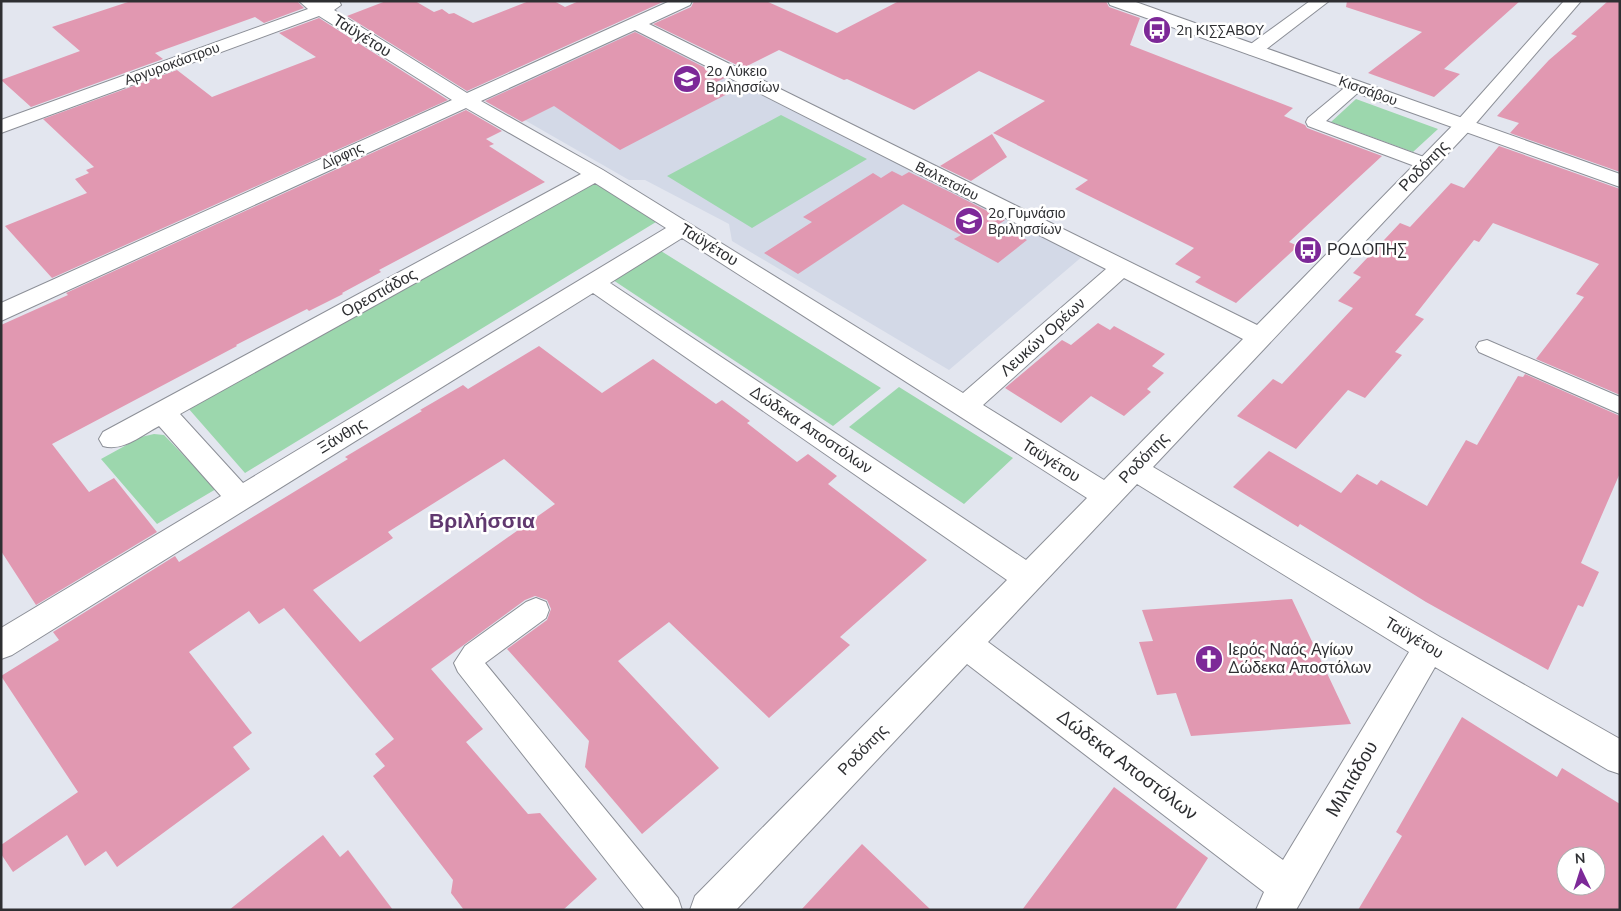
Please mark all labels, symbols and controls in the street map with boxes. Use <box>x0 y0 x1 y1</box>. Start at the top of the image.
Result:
street label: Ταϋγέτου <box>329 9 395 63</box>
bus stop icon: 2η ΚΙΣΣΑΒΟΥ <box>1142 15 1172 45</box>
place label: 2η ΚΙΣΣΑΒΟΥ <box>1176 21 1265 40</box>
street label: Αργυροκάστρου <box>122 38 222 90</box>
place label: 2ο Λύκειο Βριλησσίων <box>706 62 780 97</box>
school or university icon: 2ο Λύκειο Βριλησσίων <box>672 64 702 94</box>
street label: Κισσάβου <box>1336 72 1400 110</box>
street label: Ροδόπης <box>1394 135 1454 196</box>
street label: Δίρφης <box>318 138 367 174</box>
street label: Βαλτετσίου <box>912 157 982 205</box>
place label: 2ο Γυμνάσιο Βριλησσίων <box>988 204 1066 239</box>
school or university icon: 2ο Γυμνάσιο Βριλησσίων <box>954 206 984 236</box>
street label: Ταϋγέτου <box>676 218 742 272</box>
bus stop icon: ΡΟΔΟΠΗΣ <box>1293 235 1323 265</box>
place label: ΡΟΔΟΠΗΣ <box>1327 239 1407 261</box>
street label: Ορεστιάδος <box>337 263 421 323</box>
street label: Λευκών Ορέων <box>995 293 1091 381</box>
street label: Δώδεκα Αποστόλων <box>745 381 877 479</box>
street label: Ξάνθης <box>314 413 371 459</box>
street label: Ροδόπης <box>1114 427 1174 488</box>
street label: Ταϋγέτου <box>1018 434 1084 488</box>
district label: Βριλήσσια <box>429 507 535 535</box>
street label: Ταϋγέτου <box>1381 612 1447 664</box>
place label: Ιερός Ναός Αγίων Δώδεκα Αποστόλων <box>1228 639 1371 679</box>
church icon: Ιερός Ναός Αγίων Δώδεκα Αποστόλων <box>1194 644 1224 674</box>
street label: Δώδεκα Αποστόλων <box>1051 703 1203 827</box>
street label: Ροδόπης <box>833 719 893 780</box>
street label: Μιλτιάδου <box>1320 736 1384 822</box>
north arrow <box>1556 846 1606 896</box>
text: N <box>1574 849 1586 868</box>

